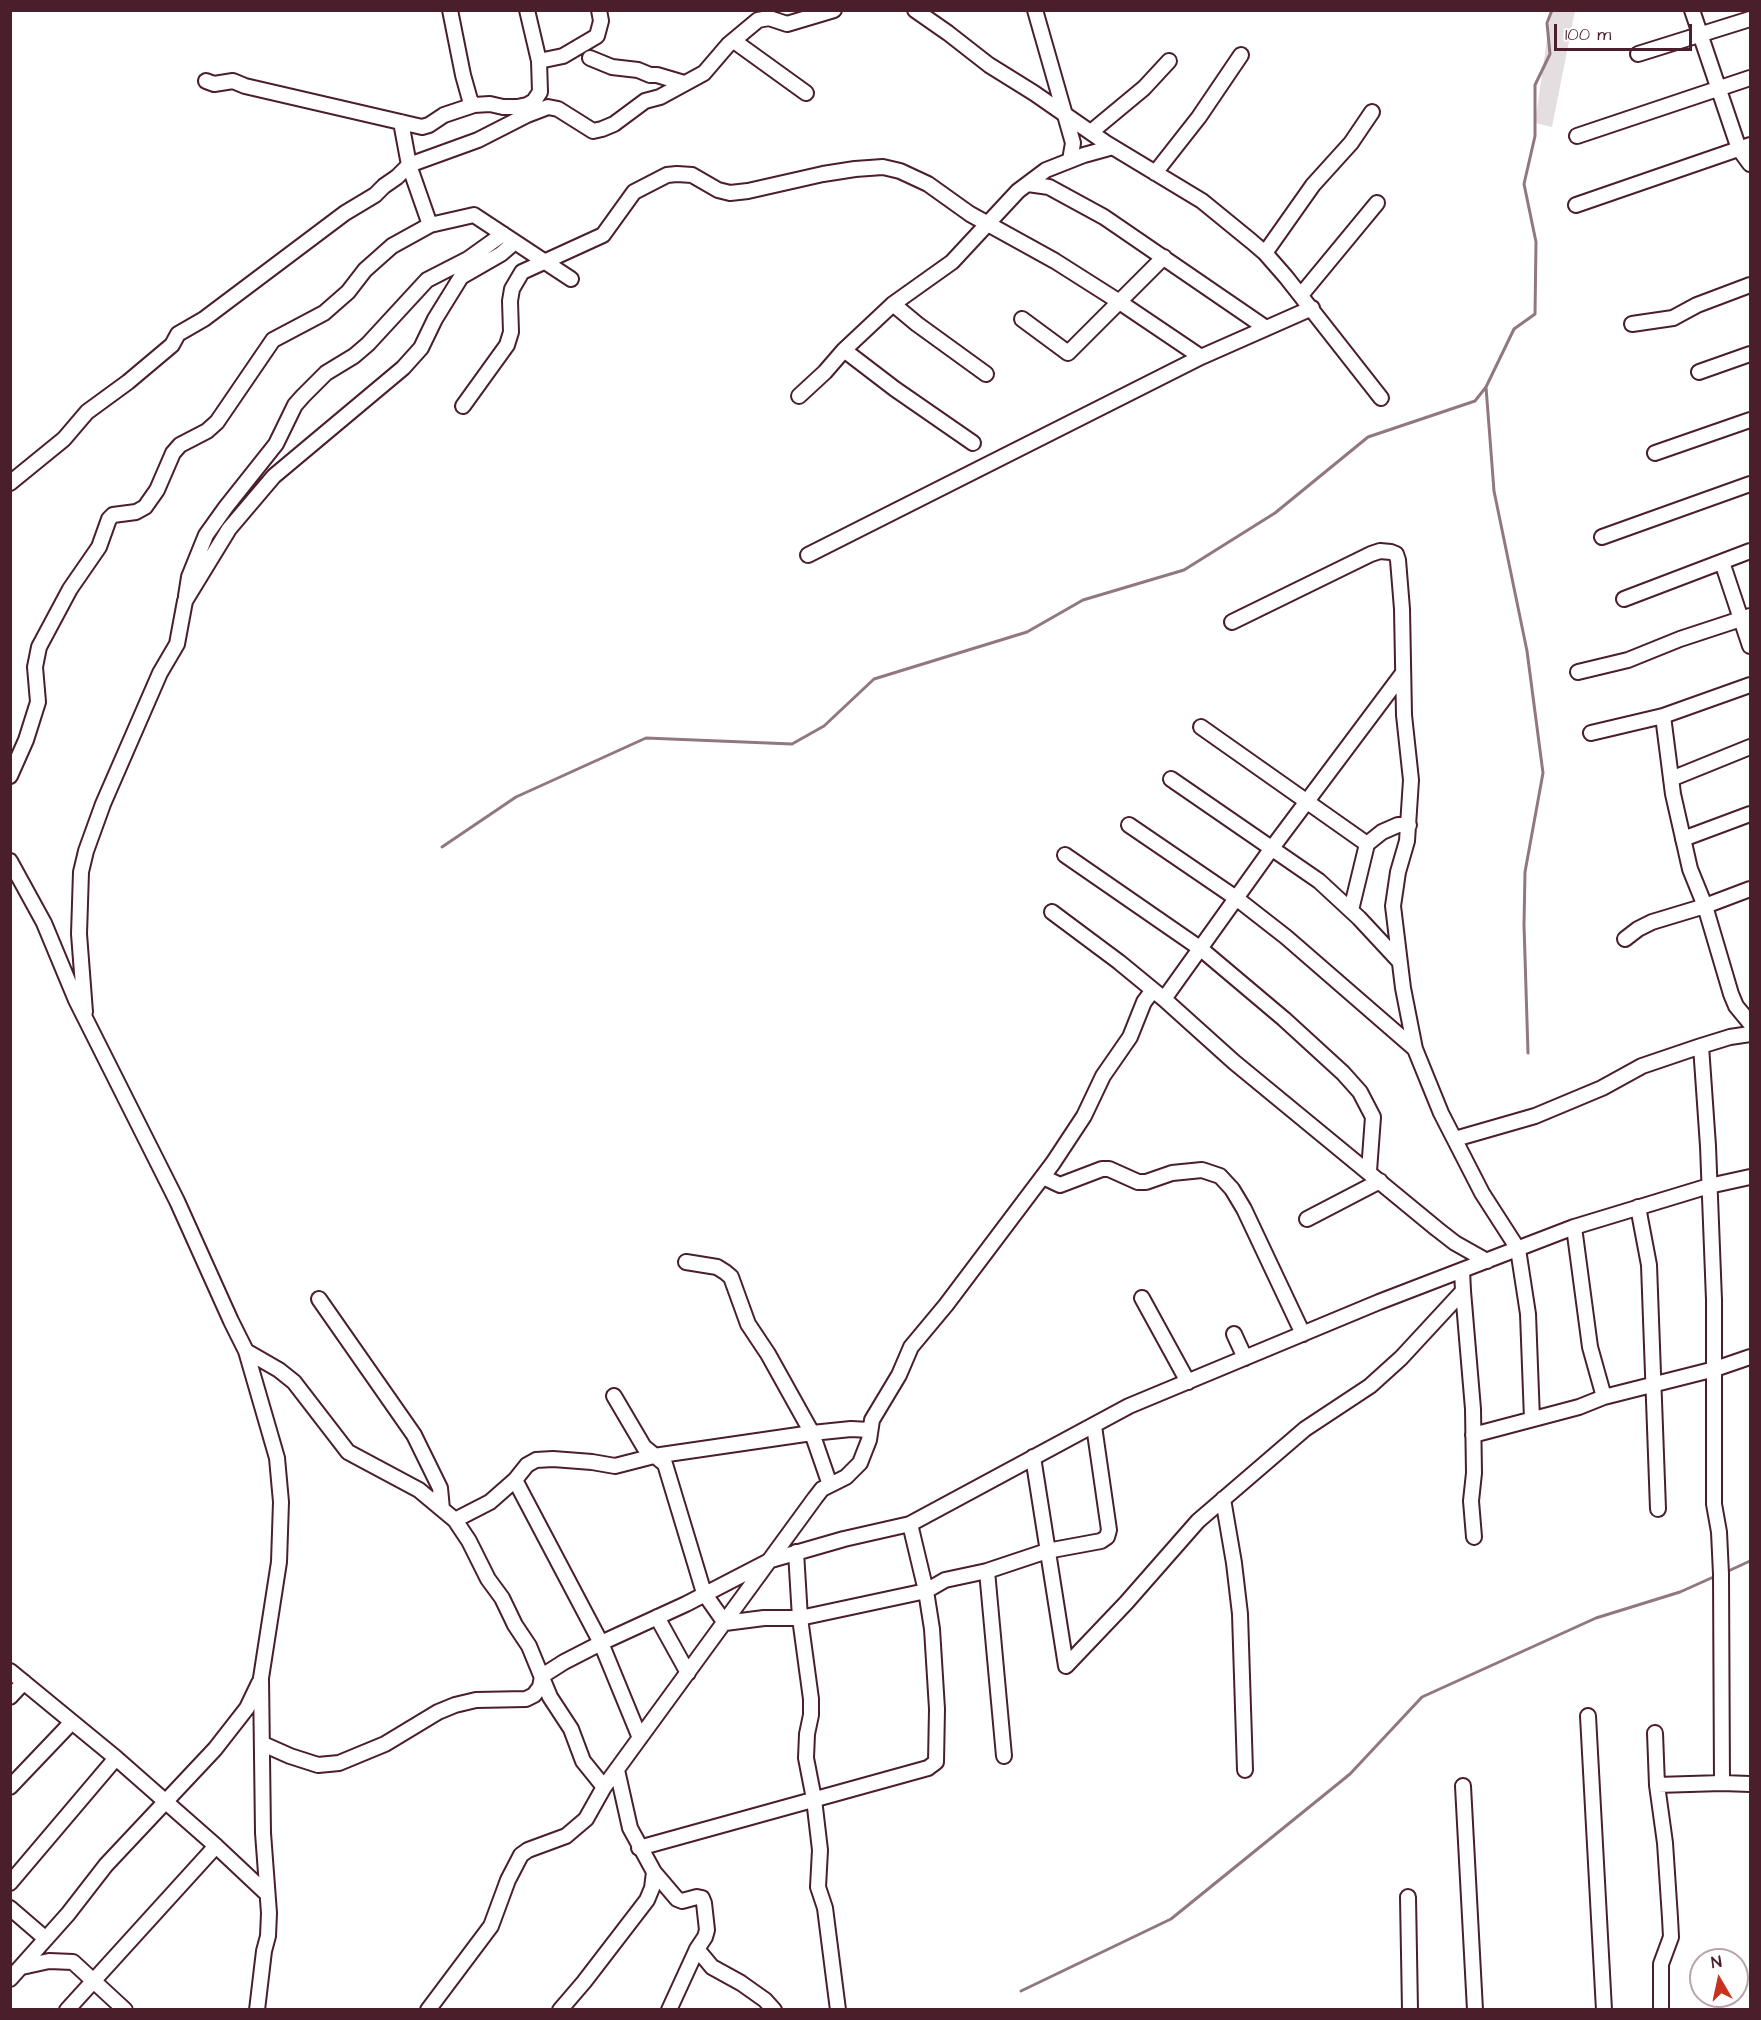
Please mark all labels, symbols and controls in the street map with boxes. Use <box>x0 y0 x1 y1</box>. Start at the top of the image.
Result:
scale bar <box>1557 12 1695 50</box>
text: 100 m <box>1565 22 1611 47</box>
north arrow <box>1689 1948 1749 2008</box>
text: N <box>1710 1951 1723 1974</box>

